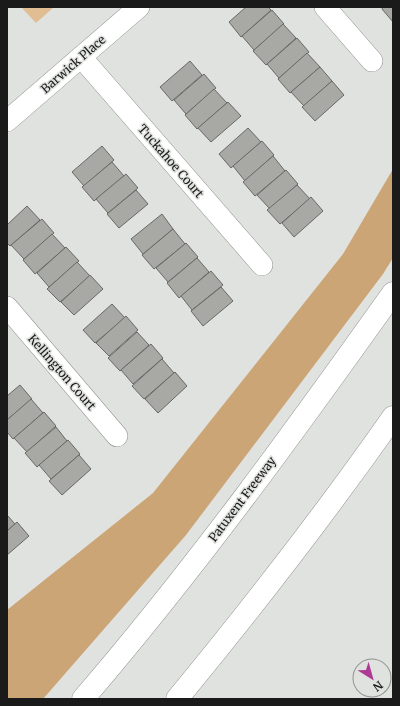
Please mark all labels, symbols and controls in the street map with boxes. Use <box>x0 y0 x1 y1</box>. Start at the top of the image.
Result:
street label: Barwick Place <box>38 32 108 96</box>
street label: Tuckahoe Court <box>135 121 207 201</box>
street label: Kellington Court <box>25 331 99 413</box>
street label: Patuxent Freeway <box>205 453 279 545</box>
north arrow <box>352 658 392 698</box>
text: N <box>370 678 386 694</box>

